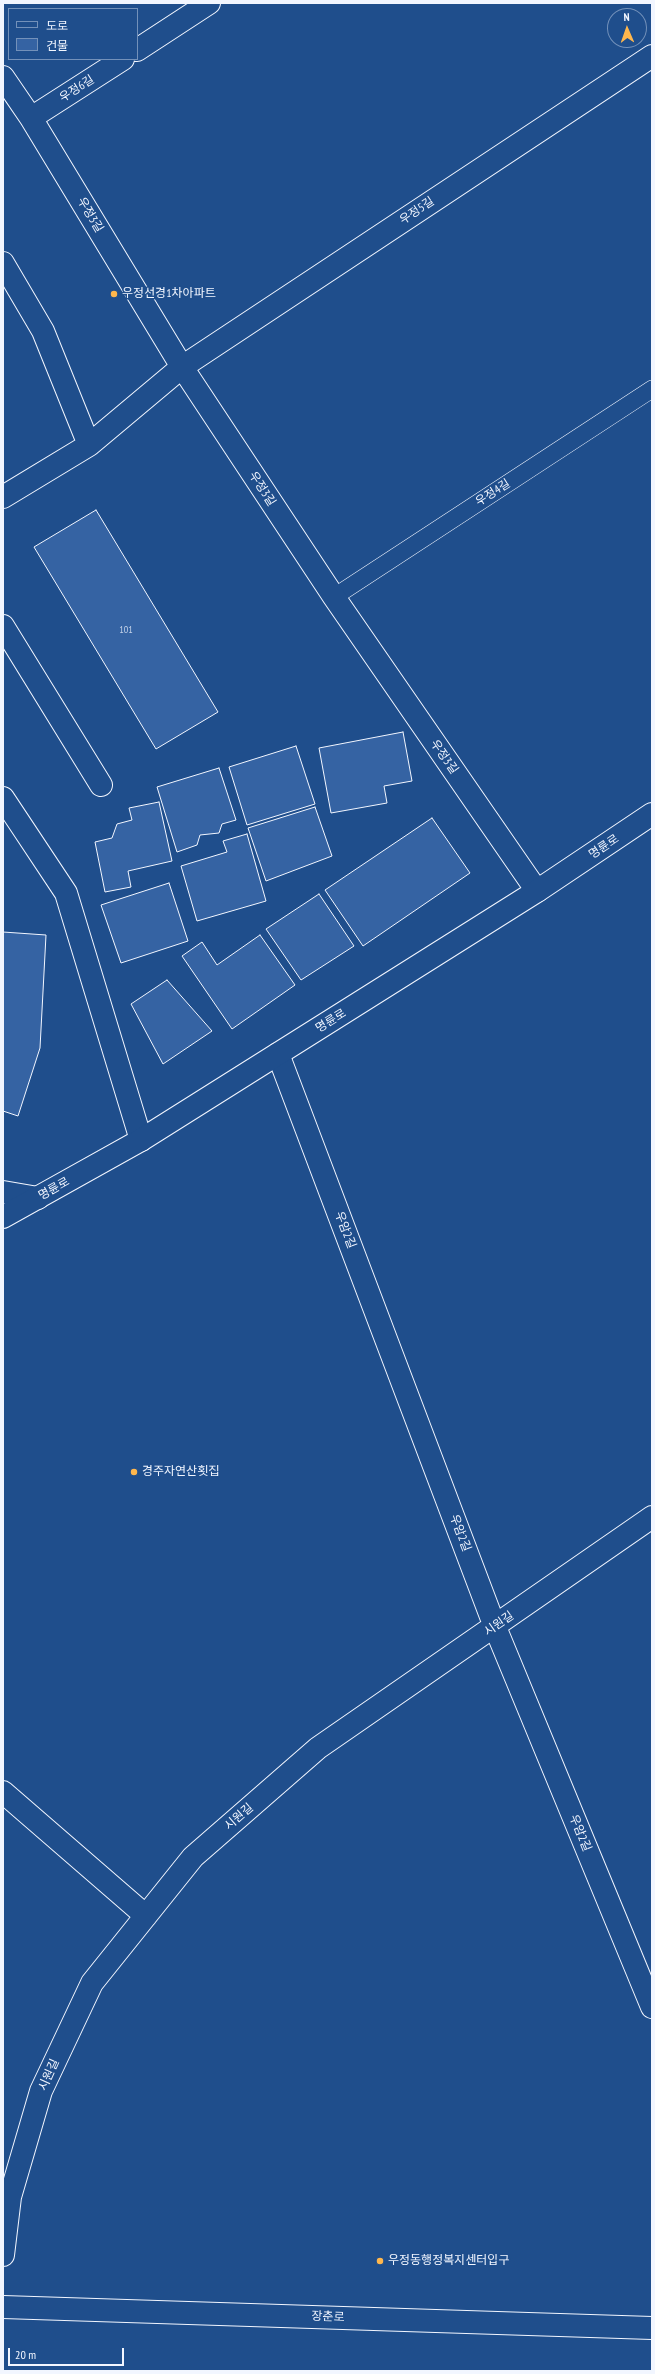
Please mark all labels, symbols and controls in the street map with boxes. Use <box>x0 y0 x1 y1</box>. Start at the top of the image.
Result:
legend <box>8 8 138 60</box>
north arrow <box>607 8 647 48</box>
text: N <box>623 10 630 24</box>
text: 도로 <box>46 18 68 33</box>
text: 건물 <box>46 38 68 53</box>
street label: 우정6길 <box>57 72 97 106</box>
street label: 우정5길 <box>397 194 437 228</box>
street label: 우정3길 <box>74 195 106 235</box>
place label: 우정선경1차아파트 <box>122 287 216 301</box>
marker: 우정선경1차아파트 <box>109 289 119 299</box>
street label: 우정3길 <box>245 469 279 509</box>
street label: 우정4길 <box>473 476 513 510</box>
house number: 101 <box>119 624 133 636</box>
street label: 우정3길 <box>427 737 461 777</box>
street label: 명륜로 <box>586 832 622 862</box>
street label: 명륜로 <box>313 1006 349 1036</box>
street label: 명륜로 <box>36 1175 72 1203</box>
street label: 우암2길 <box>331 1209 359 1251</box>
place label: 경주자연산횟집 <box>142 1465 219 1479</box>
marker: 경주자연산횟집 <box>129 1467 139 1477</box>
street label: 우암2길 <box>446 1512 474 1554</box>
street label: 시원길 <box>481 1609 517 1639</box>
street label: 시원길 <box>222 1801 256 1833</box>
street label: 우암2길 <box>566 1812 594 1854</box>
street label: 시원길 <box>36 2057 62 2093</box>
place label: 우정동행정복지센터입구 <box>388 2254 509 2268</box>
marker: 우정동행정복지센터입구 <box>375 2256 385 2266</box>
street label: 장춘로 <box>311 2309 345 2325</box>
scale bar <box>10 2340 126 2366</box>
text: 20 m <box>15 2347 36 2362</box>

